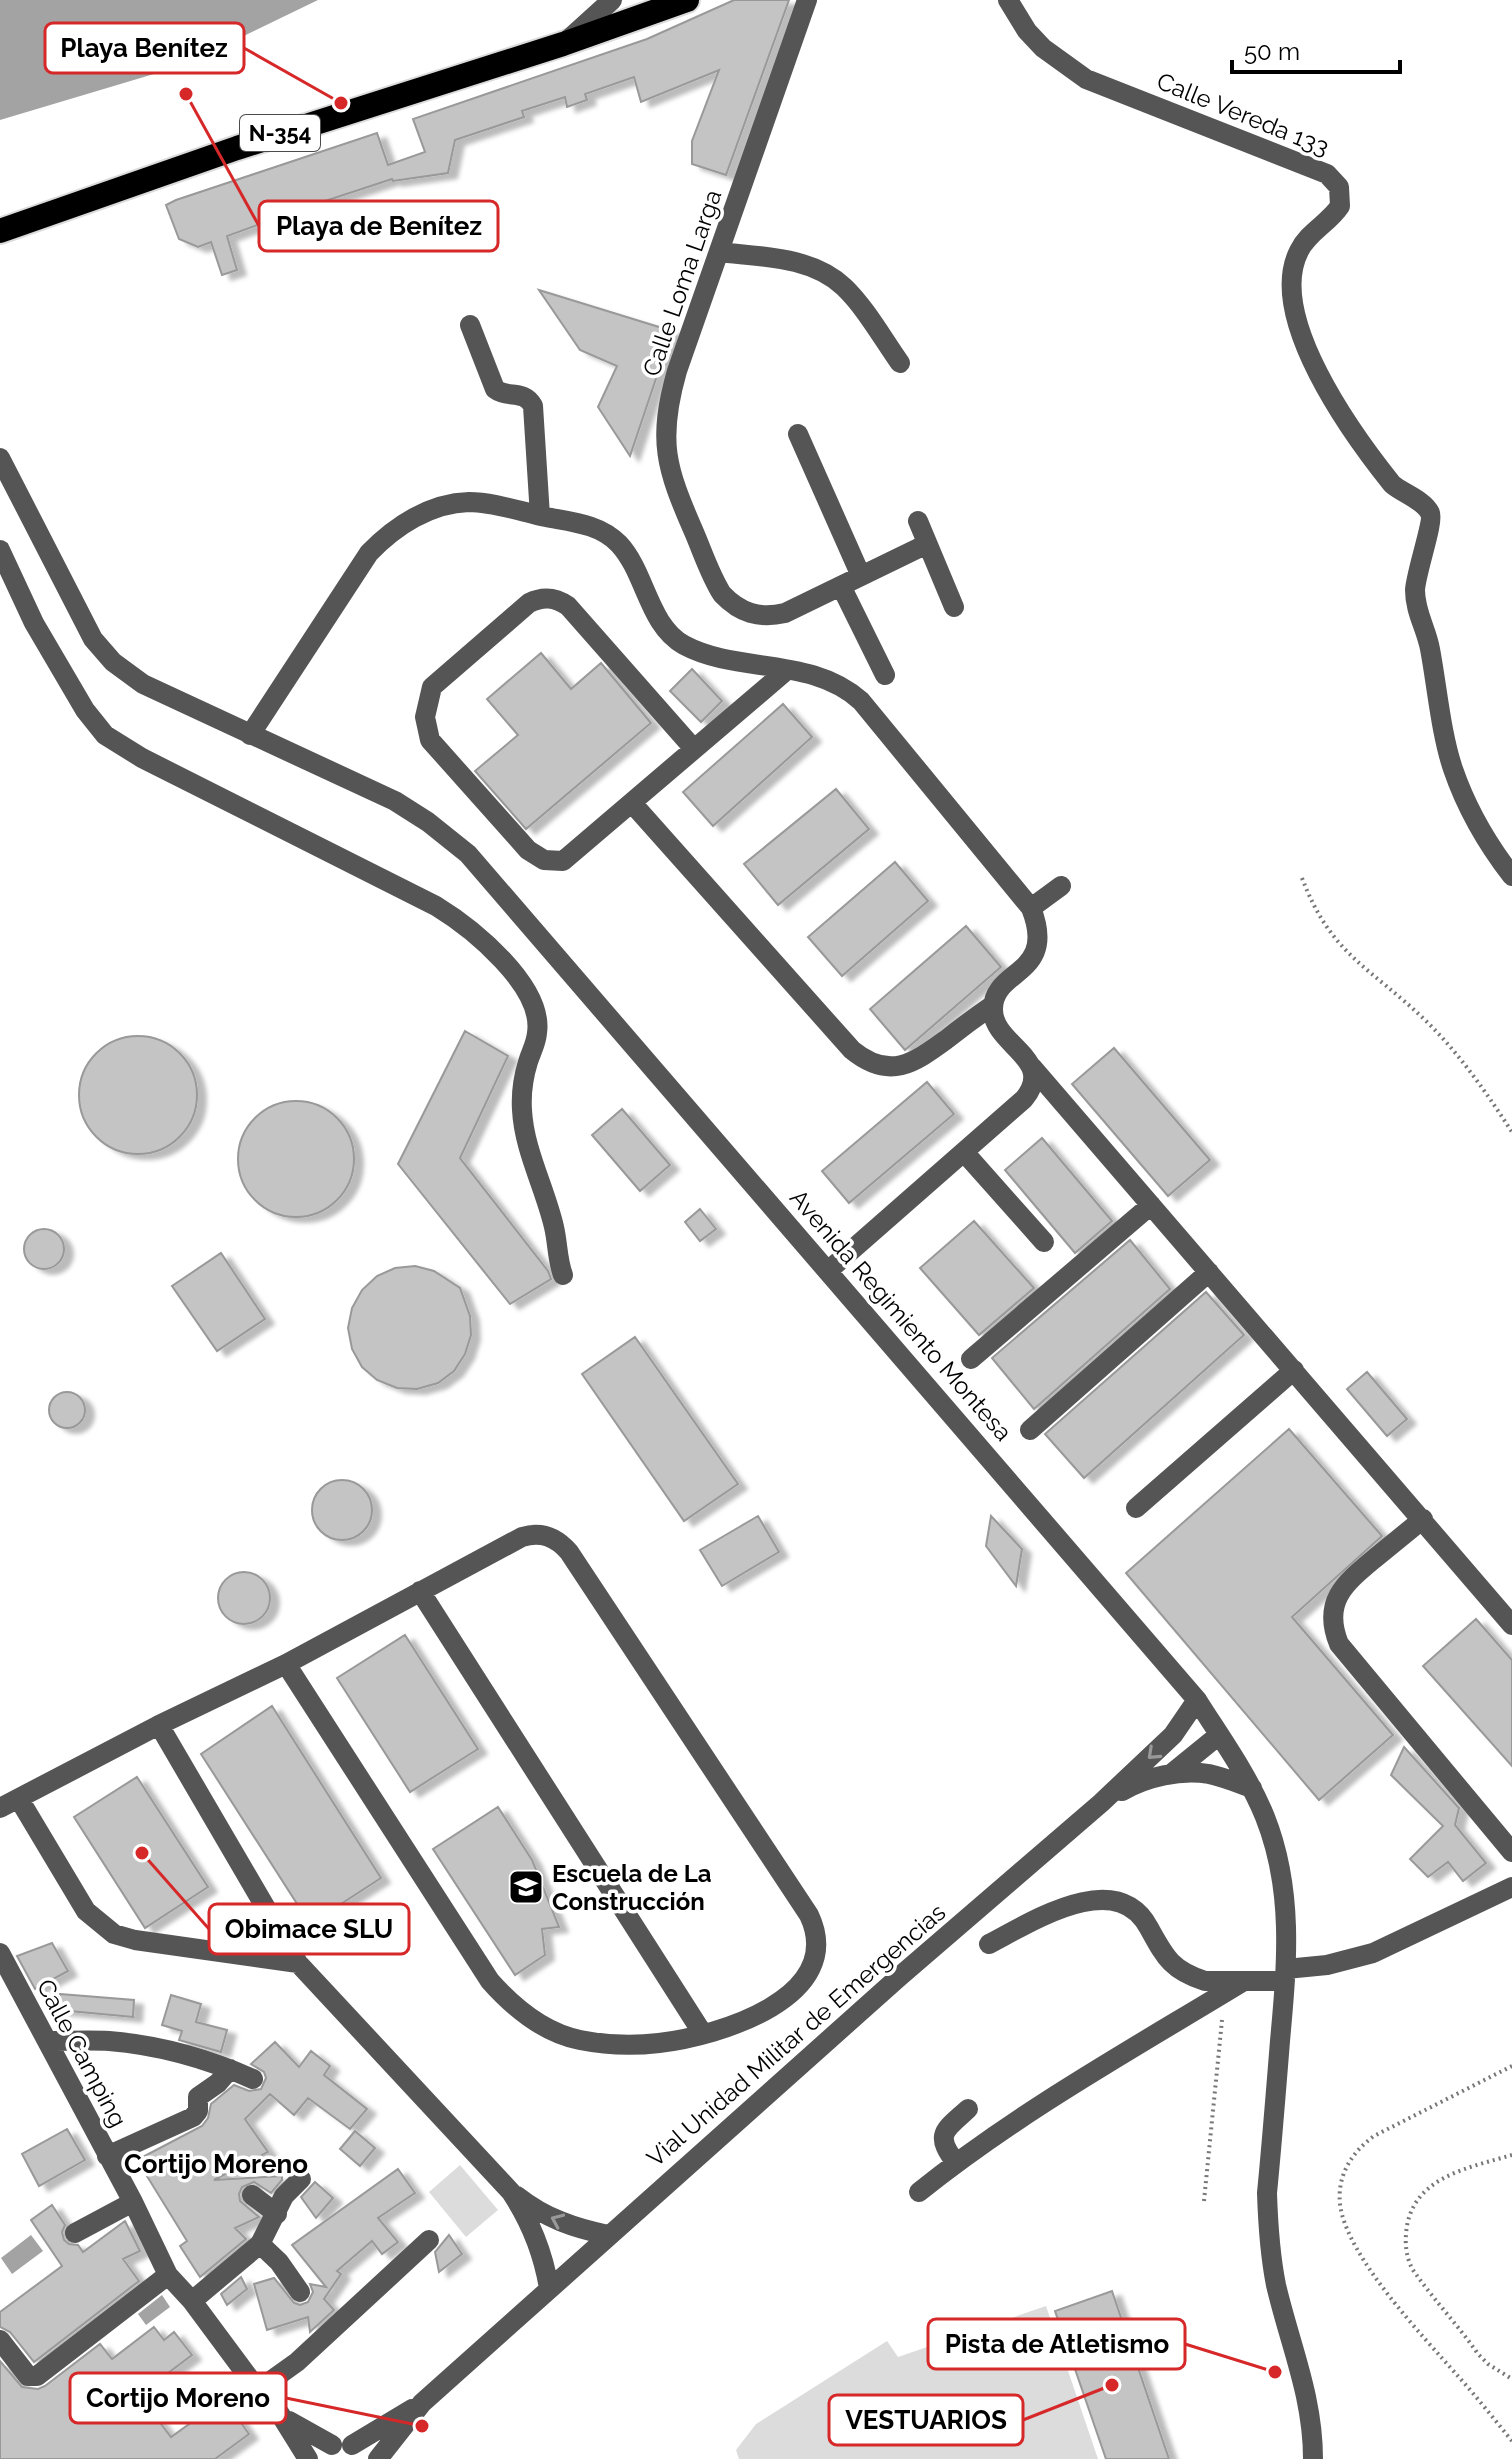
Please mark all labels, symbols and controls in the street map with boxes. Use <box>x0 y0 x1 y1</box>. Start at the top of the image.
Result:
callout: Playa Benítez <box>45 23 244 73</box>
scale bar <box>1232 24 1400 74</box>
text: Playa Benítez <box>60 33 228 63</box>
text: 50 m <box>1244 37 1300 66</box>
street label: Calle Vereda 133 <box>1153 66 1333 162</box>
road number: N-354 <box>240 115 320 151</box>
street label: Calle Loma Larga <box>637 186 727 380</box>
callout: Playa de Benítez <box>259 201 498 251</box>
text: Playa de Benítez <box>276 211 482 241</box>
street label: Avenida Regimiento Montesa <box>784 1183 1018 1447</box>
one-way arrow <box>1148 1745 1162 1760</box>
place label: Escuela de La Construcción <box>552 1859 712 1916</box>
school or university icon: Escuela de La Construcción <box>507 1868 545 1906</box>
street label: Vial Unidad Militar de Emergencias <box>641 1898 951 2172</box>
callout: Obimace SLU <box>209 1904 409 1954</box>
text: Obimace SLU <box>225 1914 393 1944</box>
street label: Calle Camping <box>31 1974 133 2132</box>
district label: Cortijo Moreno <box>124 2149 308 2179</box>
one-way arrow <box>550 2213 565 2229</box>
callout: Pista de Atletismo <box>928 2319 1185 2369</box>
text: Pista de Atletismo <box>945 2329 1169 2359</box>
callout: Cortijo Moreno <box>70 2373 286 2423</box>
text: Cortijo Moreno <box>86 2383 270 2413</box>
callout: VESTUARIOS <box>829 2395 1023 2445</box>
text: VESTUARIOS <box>845 2405 1007 2435</box>

